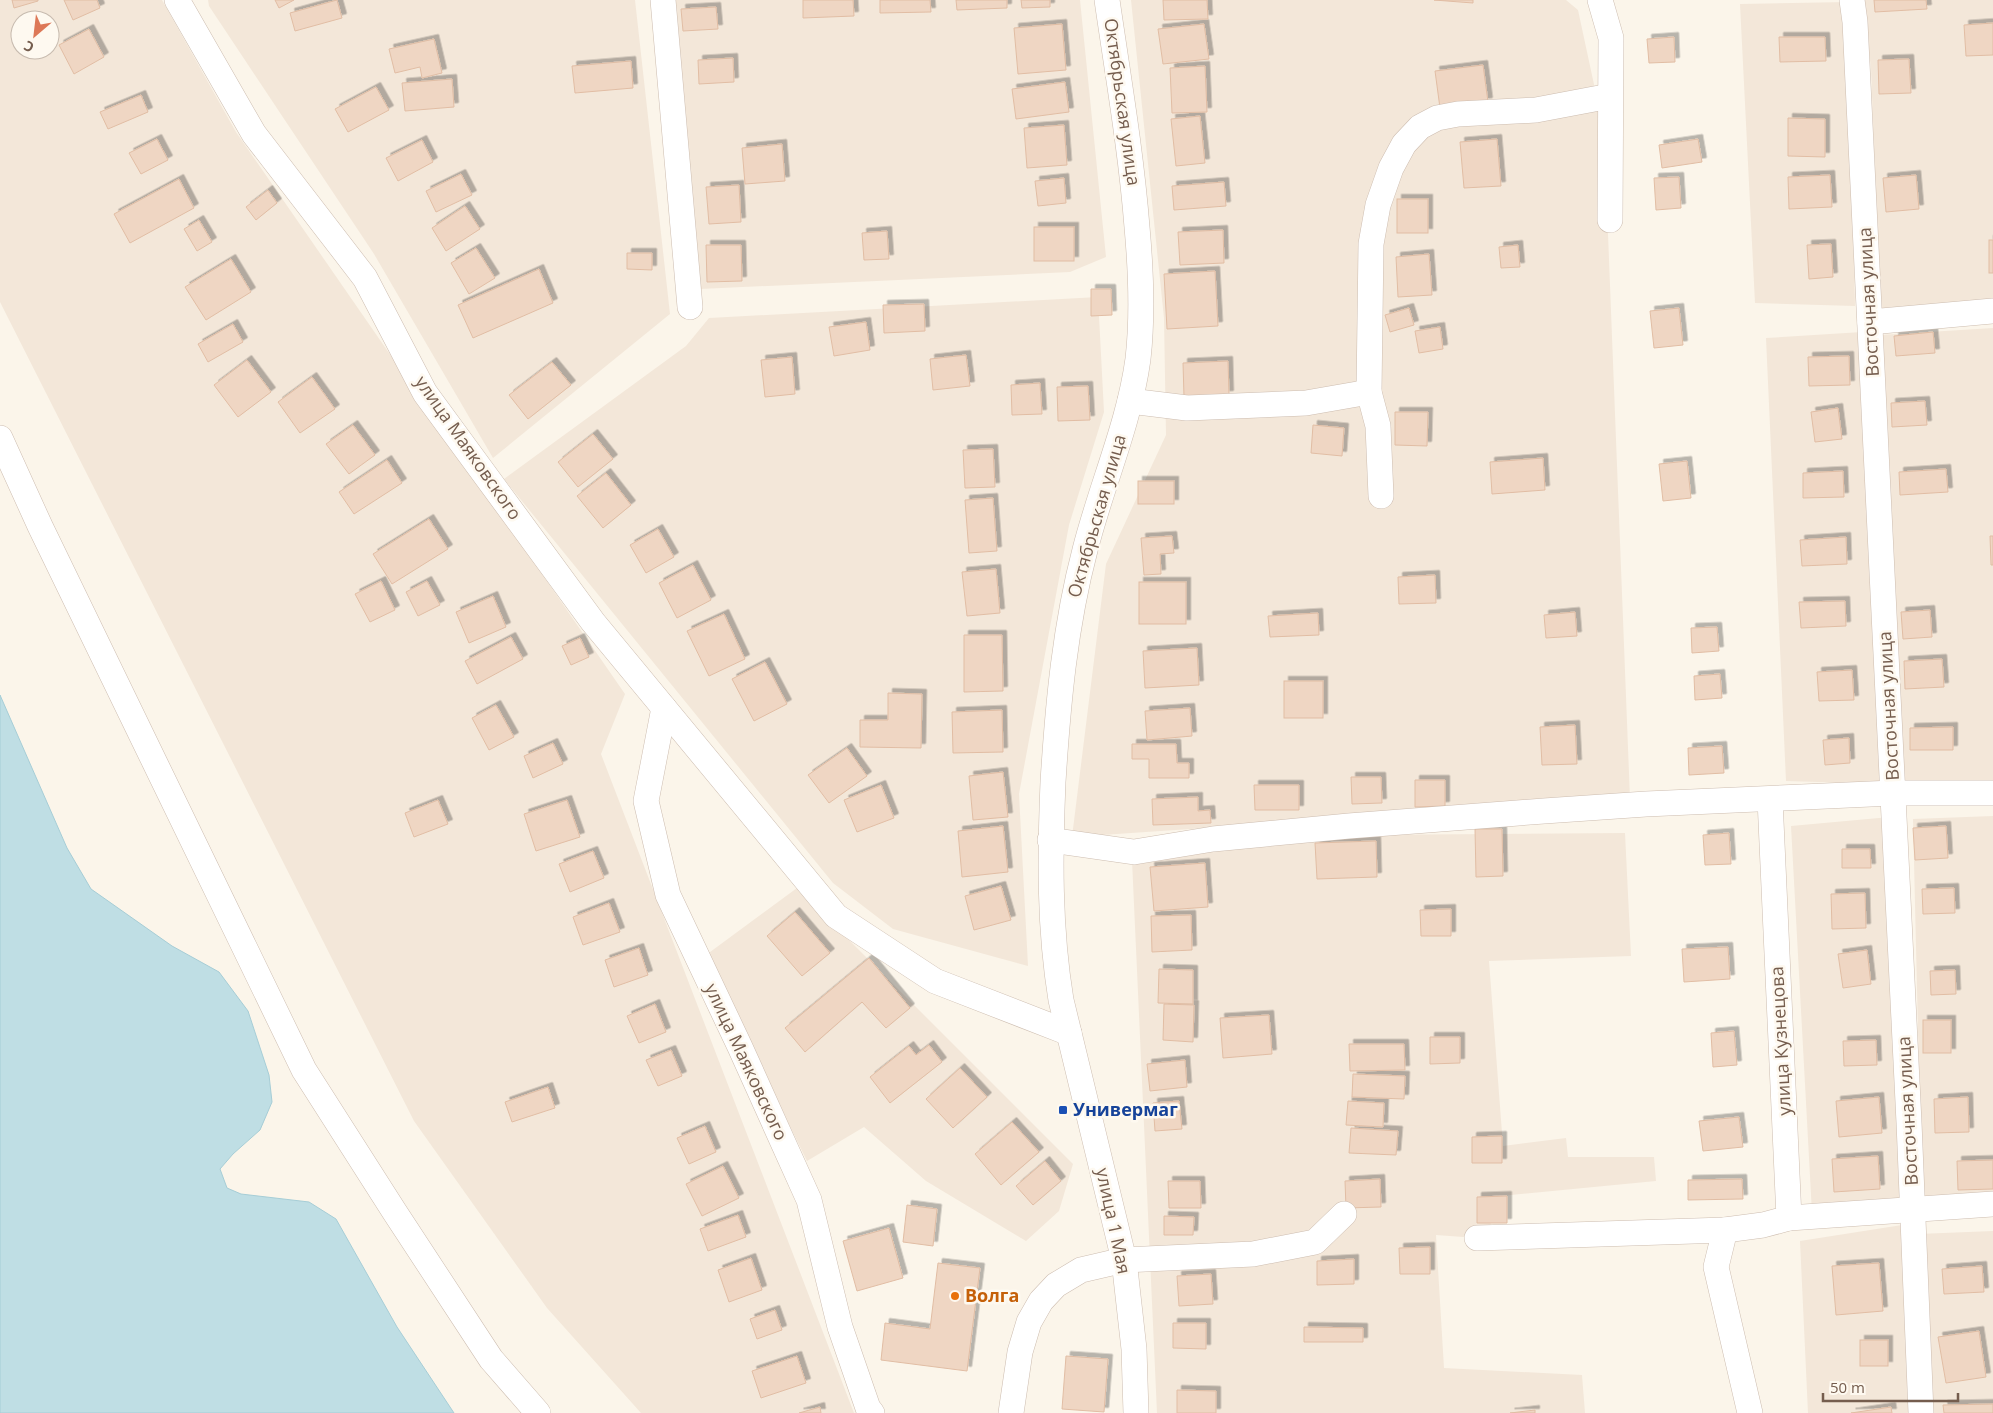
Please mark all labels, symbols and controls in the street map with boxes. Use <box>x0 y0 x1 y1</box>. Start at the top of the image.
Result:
north arrow <box>10 10 60 60</box>
street label: Октябрьская улица <box>1099 17 1147 187</box>
text: С <box>20 36 37 57</box>
street label: Восточная улица <box>1852 227 1884 377</box>
street label: улица Маяковского <box>410 371 528 524</box>
street label: Октябрьская улица <box>1061 431 1131 600</box>
street label: Восточная улица <box>1872 631 1904 781</box>
street label: улица Кузнецова <box>1764 966 1796 1116</box>
street label: улица Маяковского <box>700 979 794 1144</box>
street label: Восточная улица <box>1891 1036 1923 1186</box>
place label: Универмаг <box>1073 1097 1178 1121</box>
marker: Универмаг <box>1057 1104 1069 1116</box>
street label: улица 1 Мая <box>1091 1166 1137 1276</box>
place label: Волга <box>965 1283 1019 1307</box>
marker: Волга <box>949 1290 961 1302</box>
scale bar <box>1823 1370 1958 1402</box>
text: 50 m <box>1830 1377 1865 1397</box>

